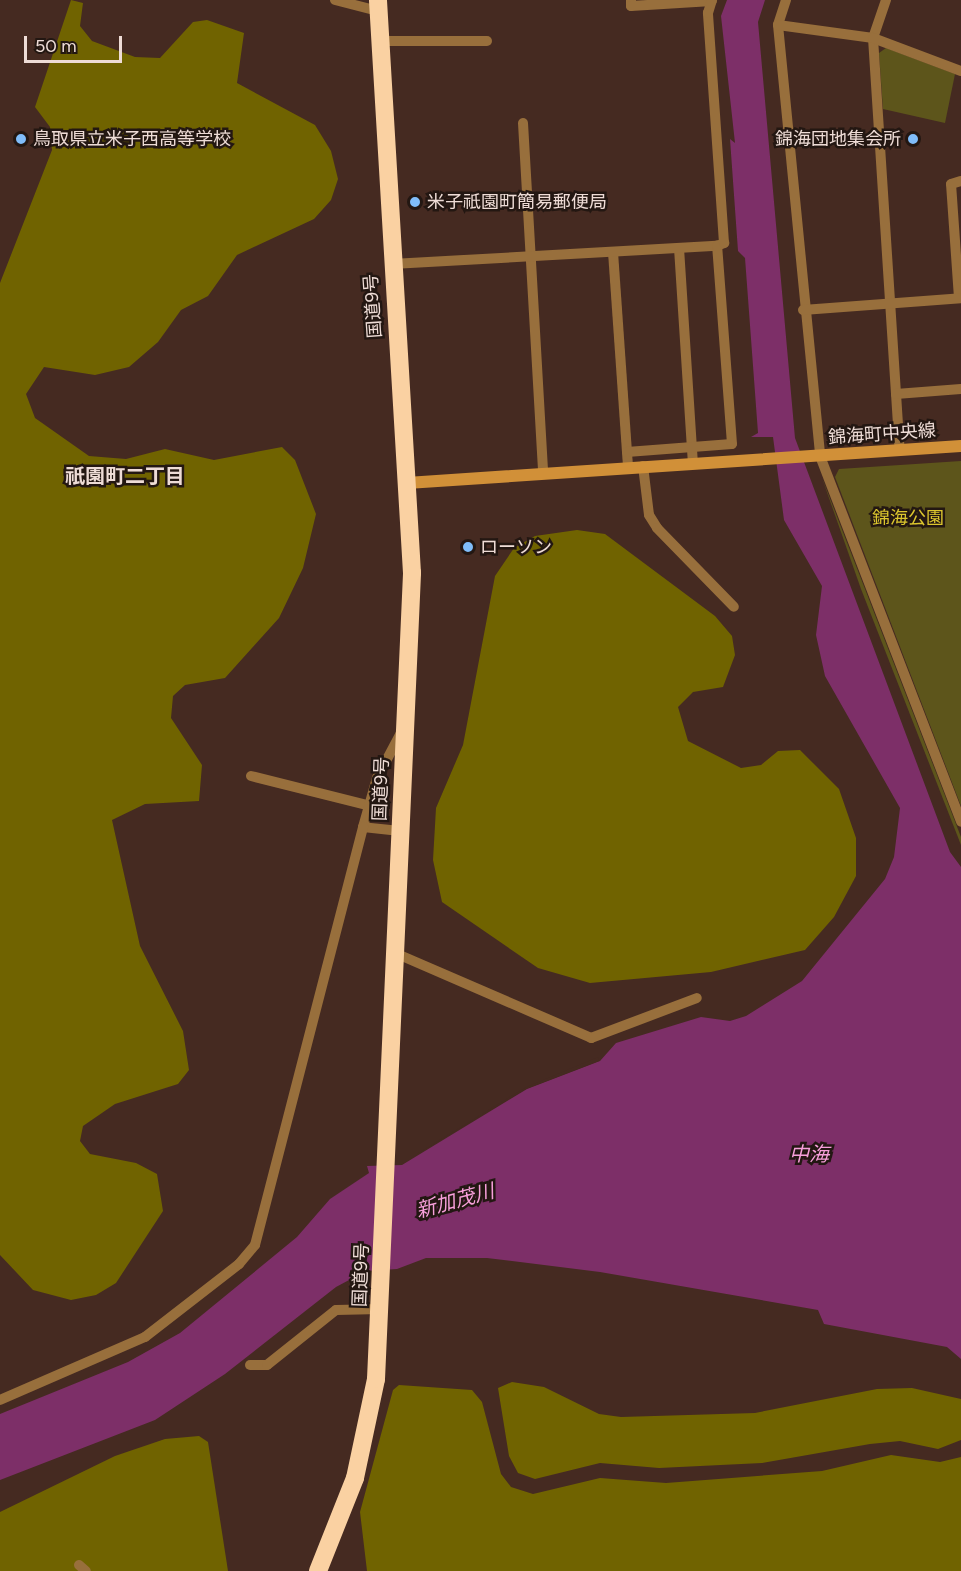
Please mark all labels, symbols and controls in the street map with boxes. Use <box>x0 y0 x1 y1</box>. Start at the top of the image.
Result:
scale bar <box>27 24 124 62</box>
text: 50 m <box>35 35 77 57</box>
place label: 鳥取県立米子西高等学校 <box>33 128 231 150</box>
place label: 錦海団地集会所 <box>775 128 901 150</box>
marker: 鳥取県立米子西高等学校 <box>14 132 28 146</box>
marker: 錦海団地集会所 <box>906 132 920 146</box>
place label: 米子祇園町簡易郵便局 <box>427 191 607 213</box>
marker: 米子祇園町簡易郵便局 <box>408 195 422 209</box>
street label: 国道9号 <box>360 273 386 339</box>
street label: 錦海町中央線 <box>827 419 937 449</box>
district label: 祇園町二丁目 <box>65 464 185 488</box>
park label: 錦海公園 <box>872 507 944 529</box>
place label: ローソン <box>480 536 552 558</box>
marker: ローソン <box>461 540 475 554</box>
street label: 国道9号 <box>369 757 393 821</box>
water label: 中海 <box>789 1142 829 1166</box>
water label: 新加茂川 <box>413 1179 497 1223</box>
street label: 国道9号 <box>349 1243 373 1307</box>

